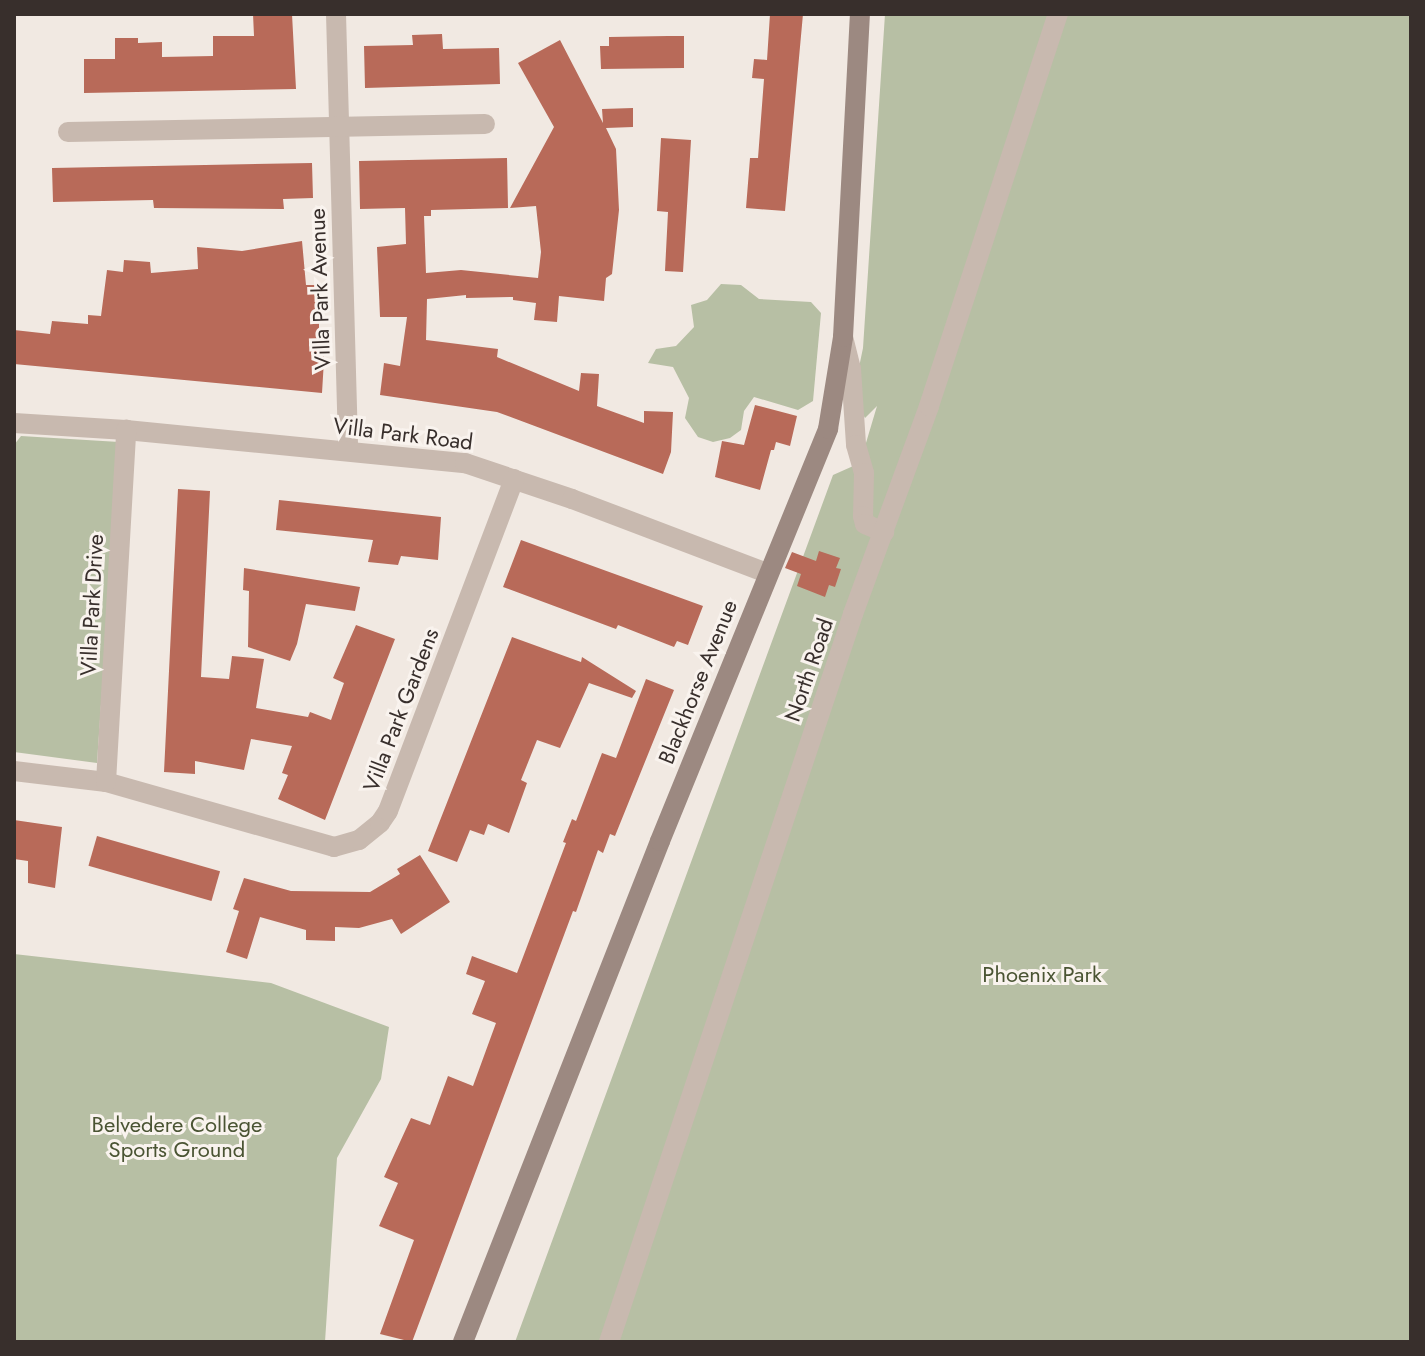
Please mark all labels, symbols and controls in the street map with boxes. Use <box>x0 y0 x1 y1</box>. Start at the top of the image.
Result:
street label: Villa Park Avenue <box>304 208 336 370</box>
street label: Villa Park Road <box>332 412 474 456</box>
street label: Villa Park Drive <box>75 533 109 677</box>
street label: Blackhorse Avenue <box>653 596 743 768</box>
street label: North Road <box>779 615 839 725</box>
street label: Villa Park Gardens <box>358 625 444 795</box>
park label: Phoenix Park <box>982 962 1102 988</box>
park label: Belvedere College Sports Ground <box>92 1111 262 1162</box>

